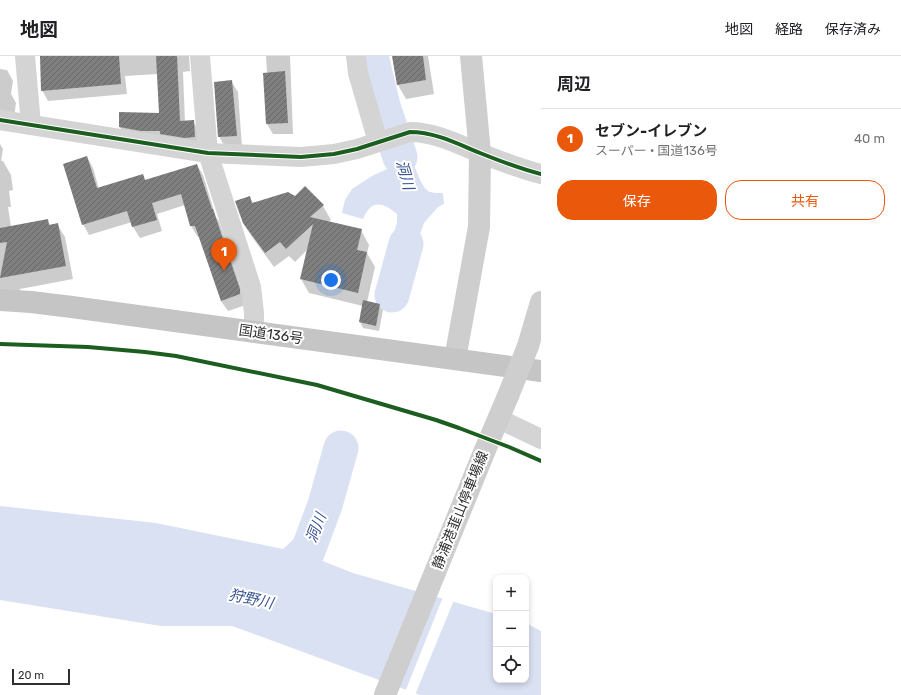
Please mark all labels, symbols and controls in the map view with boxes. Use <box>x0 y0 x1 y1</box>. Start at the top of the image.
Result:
text: 地図 <box>20 18 58 41</box>
text: 地図 <box>725 21 753 38</box>
text: 経路 <box>775 21 803 38</box>
text: 保存済み <box>825 21 881 38</box>
text: 周辺 <box>557 74 591 94</box>
text: セブン-イレブン <box>595 122 707 140</box>
text: 1 <box>567 131 573 146</box>
text: 40 m <box>854 131 885 146</box>
text: スーパー · 国道136号 <box>595 143 718 158</box>
water label: 洞川 <box>392 158 418 194</box>
button: 保存 <box>557 180 717 220</box>
button: 共有 <box>725 180 885 220</box>
pin: 1 <box>211 238 237 271</box>
your location <box>321 270 341 290</box>
street label: 国道136号 <box>238 322 304 347</box>
street label: 静浦港韮山停車場線 <box>429 449 492 572</box>
water label: 洞川 <box>302 509 330 545</box>
map controls <box>493 575 529 683</box>
button: + <box>493 575 529 611</box>
water label: 狩野川 <box>227 586 277 613</box>
button: − <box>493 611 529 647</box>
button: locate <box>493 647 529 683</box>
scale bar <box>12 667 70 686</box>
text: 20 m <box>18 669 44 682</box>

